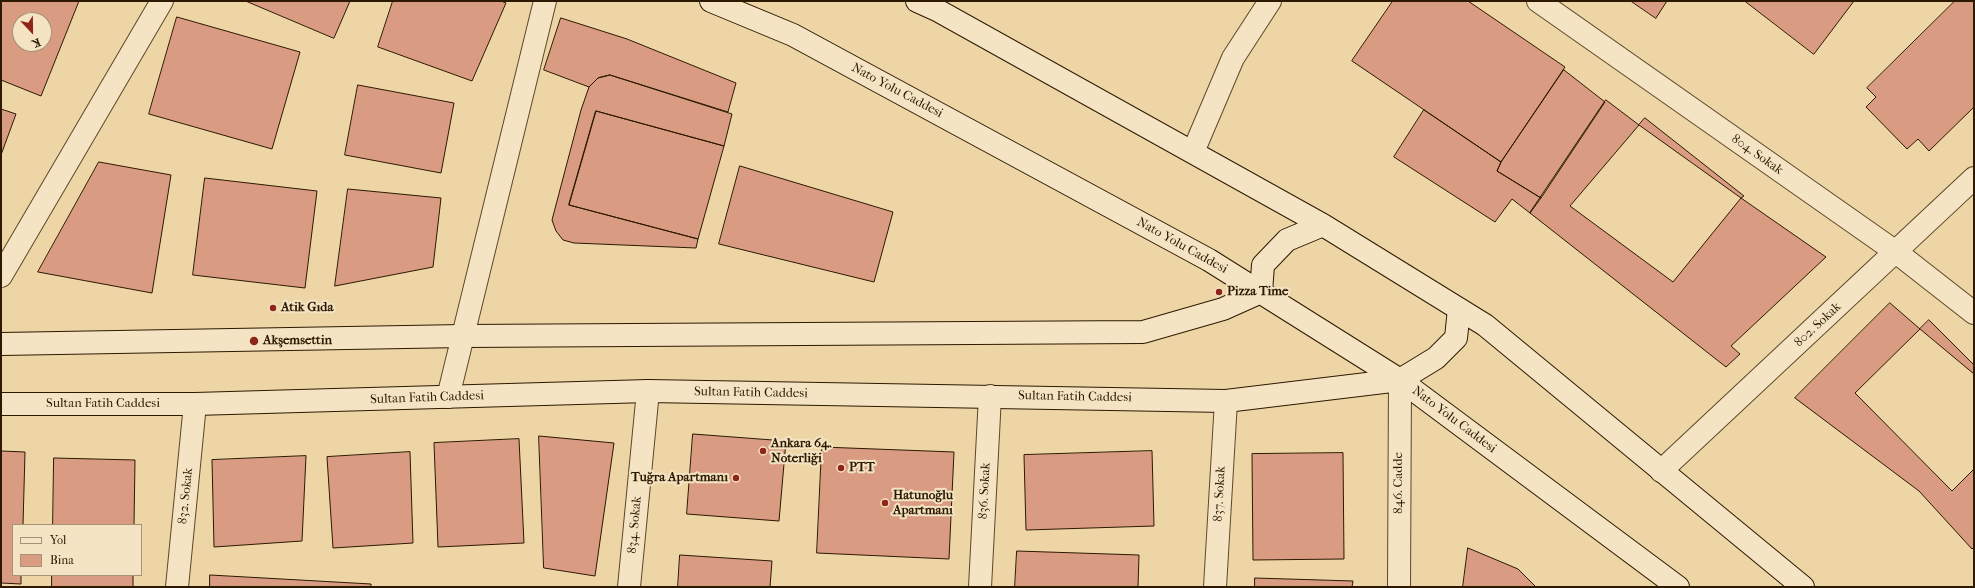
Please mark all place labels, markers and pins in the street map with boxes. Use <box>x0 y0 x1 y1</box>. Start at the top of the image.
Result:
place label: Pizza Time <box>1227 284 1289 300</box>
marker: Pizza Time <box>1214 287 1224 297</box>
place label: Atik Gıda <box>281 300 333 316</box>
marker: Atik Gıda <box>268 303 278 313</box>
place label: Akşemsettin <box>263 333 332 349</box>
marker: Akşemsettin <box>248 335 260 347</box>
place label: Ankara 64. Noterliği <box>771 436 831 467</box>
marker: Ankara 64. Noterliği <box>758 446 768 456</box>
place label: PTT <box>849 460 875 476</box>
marker: PTT <box>836 463 846 473</box>
place label: Tuğra Apartmanı <box>631 470 728 486</box>
marker: Tuğra Apartmanı <box>731 473 741 483</box>
place label: Hatunoğlu Apartmanı <box>893 488 953 519</box>
marker: Hatunoğlu Apartmanı <box>880 498 890 508</box>

